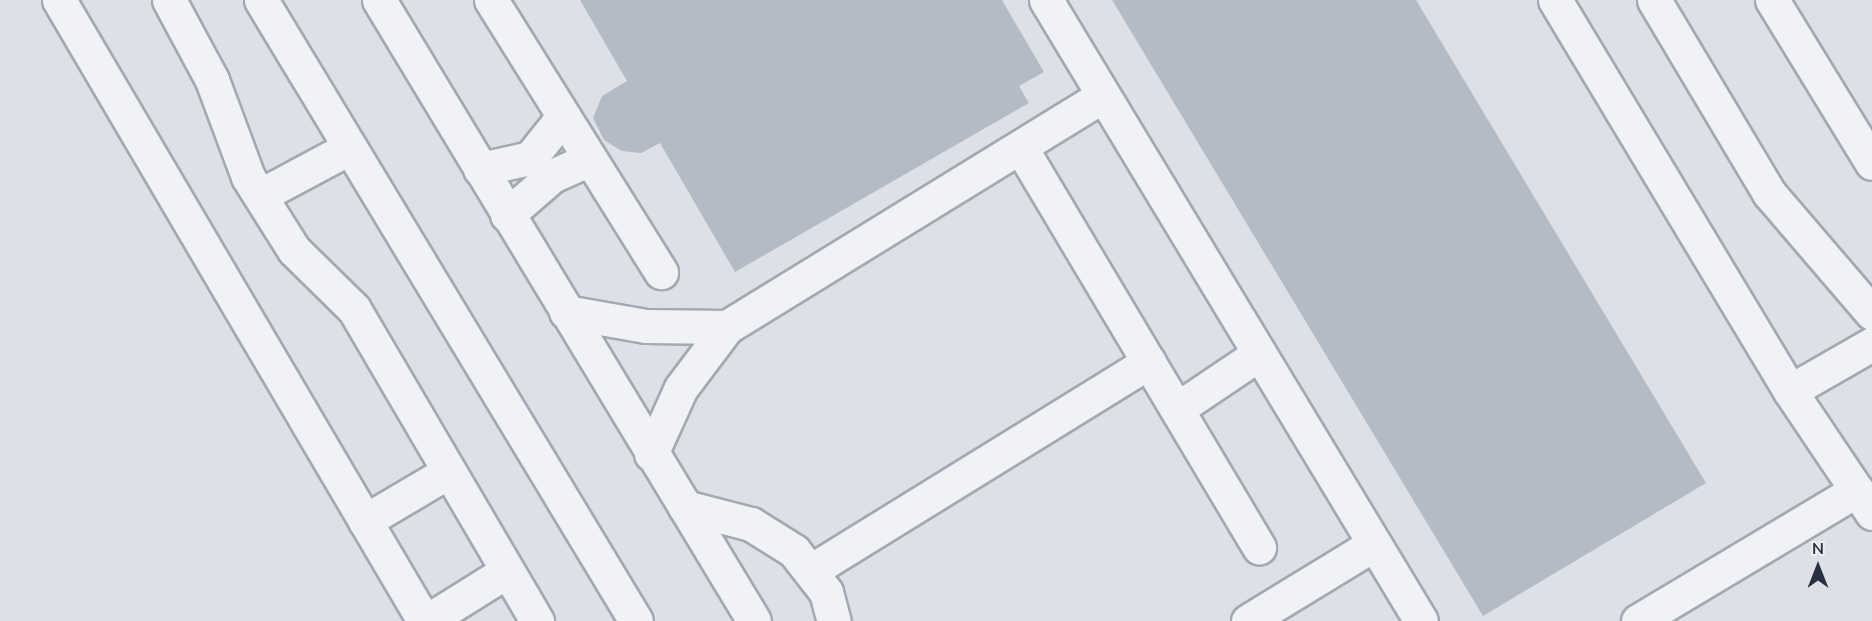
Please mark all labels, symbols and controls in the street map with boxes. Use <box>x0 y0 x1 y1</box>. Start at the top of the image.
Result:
north arrow <box>1788 537 1848 597</box>
text: N <box>1812 538 1824 560</box>

